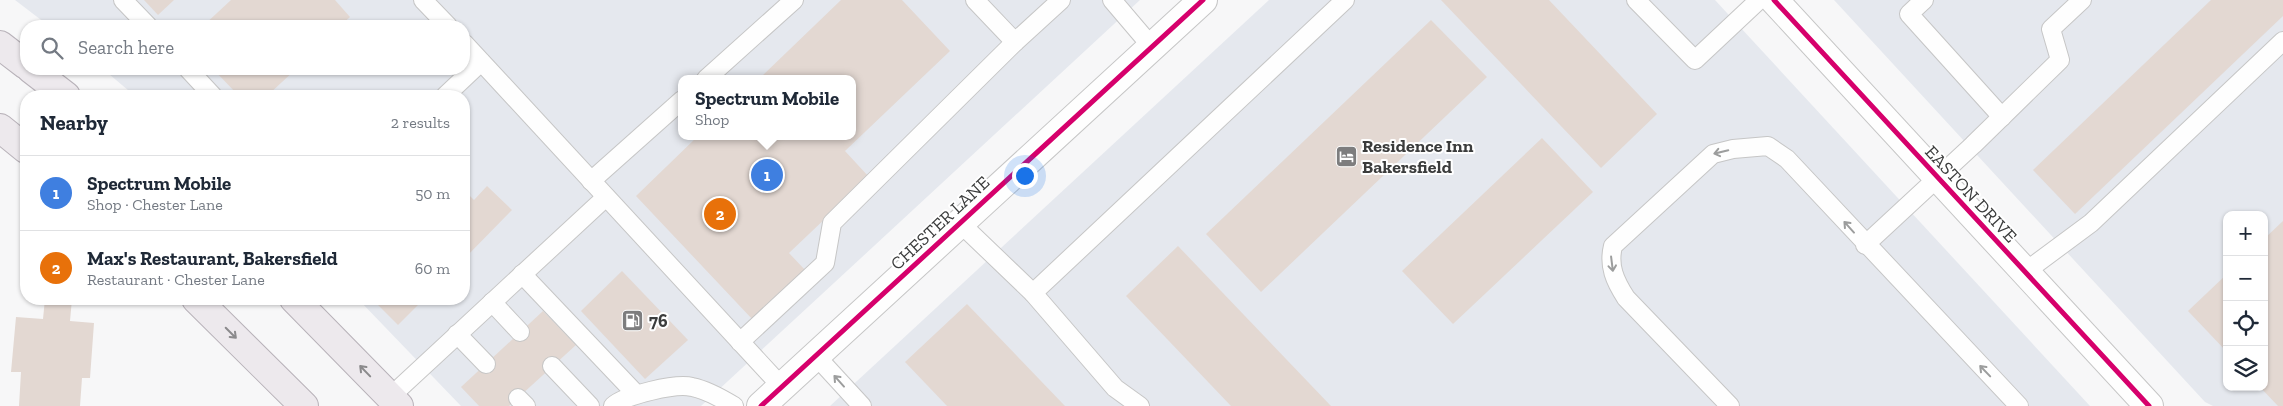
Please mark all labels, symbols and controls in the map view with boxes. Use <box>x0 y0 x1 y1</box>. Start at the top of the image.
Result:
search box <box>20 20 470 75</box>
icon: search <box>38 34 66 62</box>
text: Search here <box>78 36 174 59</box>
popup <box>678 75 856 140</box>
text: Spectrum Mobile <box>695 87 839 110</box>
text: Nearby <box>40 110 108 135</box>
text: Shop <box>695 110 729 129</box>
text: 2 results <box>391 113 450 132</box>
place label: Residence Inn Bakersfield <box>1362 135 1474 178</box>
street label: EASTON DRIVE <box>1920 141 2022 247</box>
hotel icon: Residence Inn Bakersfield <box>1334 144 1358 168</box>
one-way arrow <box>1714 147 1730 157</box>
pin: 1 <box>751 156 783 194</box>
your location <box>1012 163 1038 189</box>
street label: CHESTER LANE <box>886 171 994 275</box>
text: Spectrum Mobile <box>87 172 231 195</box>
text: 1 <box>53 184 59 203</box>
text: 50 m <box>415 184 450 203</box>
text: Shop · Chester Lane <box>87 195 223 214</box>
pin: 2 <box>704 195 736 233</box>
map controls <box>2223 211 2268 391</box>
button: + <box>2223 211 2268 256</box>
one-way arrow <box>1843 221 1855 234</box>
text: Max's Restaurant, Bakersfield <box>87 247 338 270</box>
one-way arrow <box>1607 255 1617 271</box>
button: − <box>2223 256 2268 301</box>
text: 2 <box>52 259 60 278</box>
text: 60 m <box>415 259 450 278</box>
text: Restaurant · Chester Lane <box>87 270 265 289</box>
button: locate <box>2223 301 2268 346</box>
fuel station icon: 76 <box>621 309 645 333</box>
place label: 76 <box>649 310 668 332</box>
one-way arrow <box>225 326 237 339</box>
button: layers <box>2223 346 2268 391</box>
one-way arrow <box>359 364 371 377</box>
one-way arrow <box>1979 364 1991 377</box>
one-way arrow <box>833 374 845 387</box>

